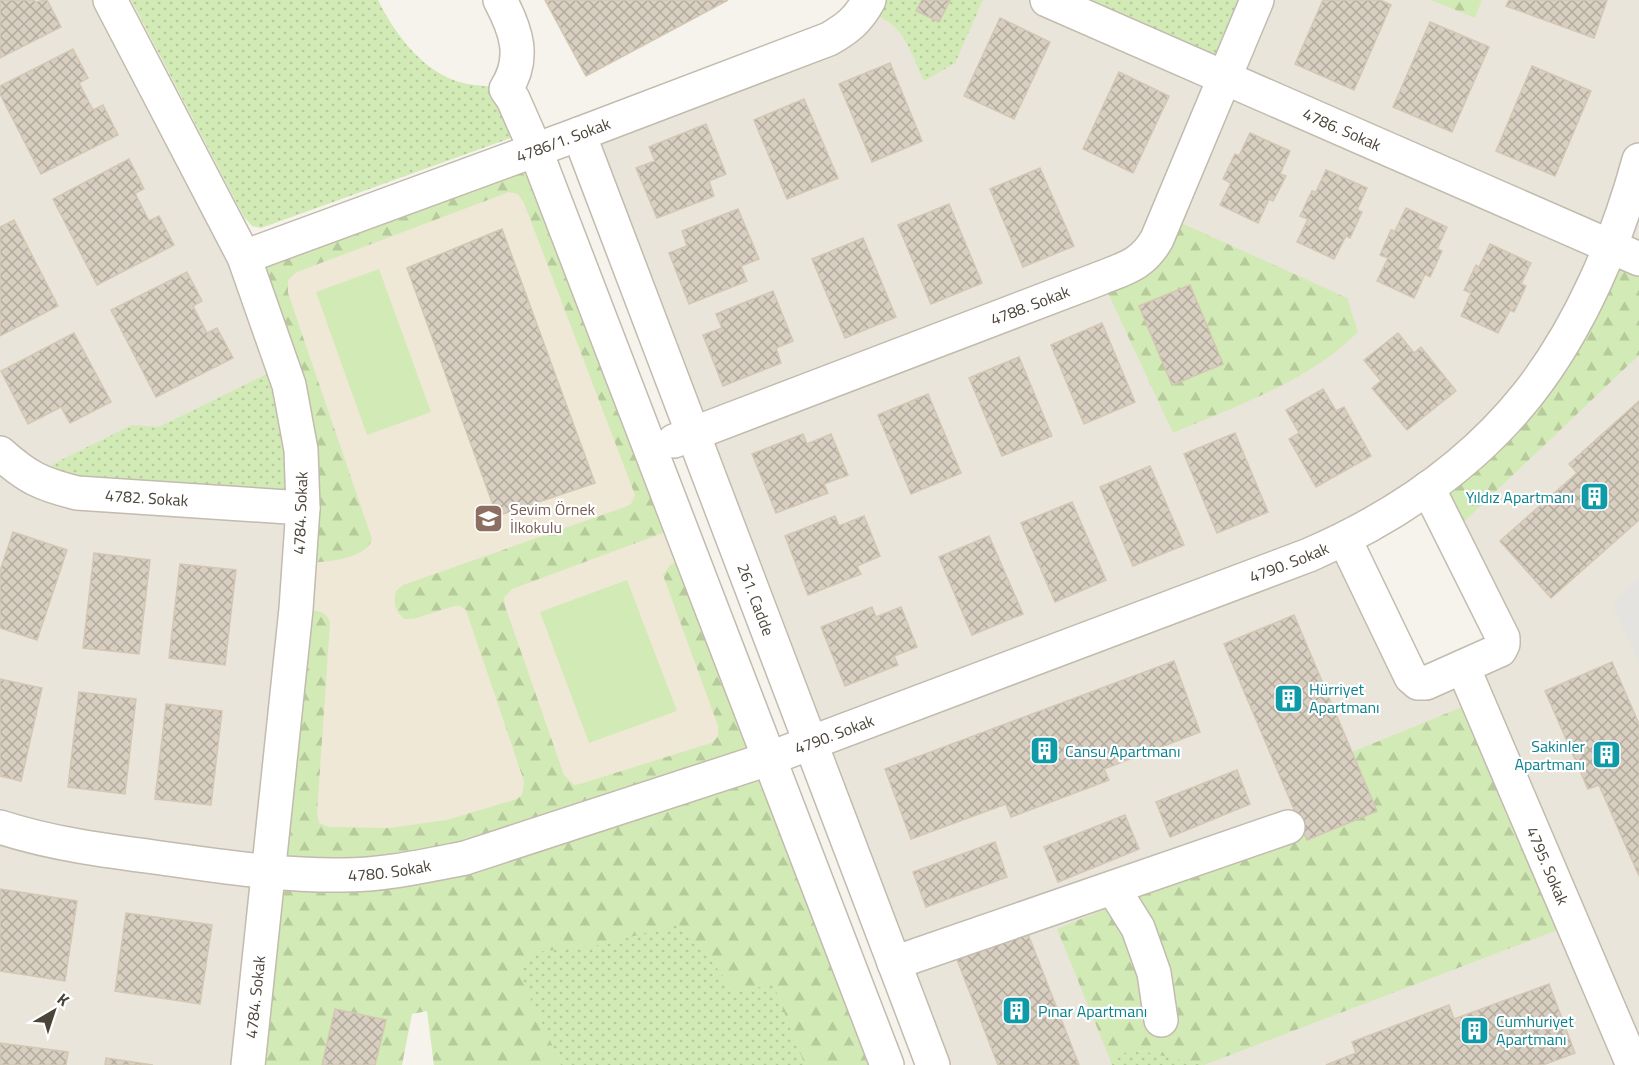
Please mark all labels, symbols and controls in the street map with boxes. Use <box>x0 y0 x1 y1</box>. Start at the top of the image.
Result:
street label: 4786. Sokak <box>1299 101 1385 157</box>
street label: 4786/1. Sokak <box>513 111 614 168</box>
street label: 4788. Sokak <box>987 279 1073 331</box>
street label: 4784. Sokak <box>287 471 313 555</box>
building icon: Yıldız Apartmanı <box>1579 481 1611 513</box>
street label: 4782. Sokak <box>104 483 190 512</box>
place label: Yıldız Apartmanı <box>1466 485 1574 509</box>
place label: Sevim Örnek İlkokulu <box>510 497 595 539</box>
school or university icon: Sevim Örnek İlkokulu <box>473 502 505 534</box>
street label: 4790. Sokak <box>1246 536 1333 589</box>
street label: 261. Cadde <box>731 560 781 639</box>
place label: Hürriyet Apartmanı <box>1309 677 1380 719</box>
building icon: Hürriyet Apartmanı <box>1272 682 1304 714</box>
street label: 4790. Sokak <box>791 708 878 760</box>
place label: Sakinler Apartmanı <box>1514 734 1585 776</box>
building icon: Cansu Apartmanı <box>1028 735 1060 767</box>
place label: Cansu Apartmanı <box>1065 739 1180 763</box>
building icon: Sakinler Apartmanı <box>1590 739 1622 771</box>
street label: 4795. Sokak <box>1520 823 1575 909</box>
street label: 4780. Sokak <box>348 853 433 887</box>
street label: 4784. Sokak <box>239 954 271 1040</box>
north arrow <box>24 981 84 1041</box>
text: K <box>52 987 75 1012</box>
building icon: Pınar Apartmanı <box>1001 995 1033 1027</box>
place label: Pınar Apartmanı <box>1038 999 1147 1023</box>
place label: Cumhuriyet Apartmanı <box>1496 1009 1574 1051</box>
building icon: Cumhuriyet Apartmanı <box>1459 1014 1491 1046</box>

